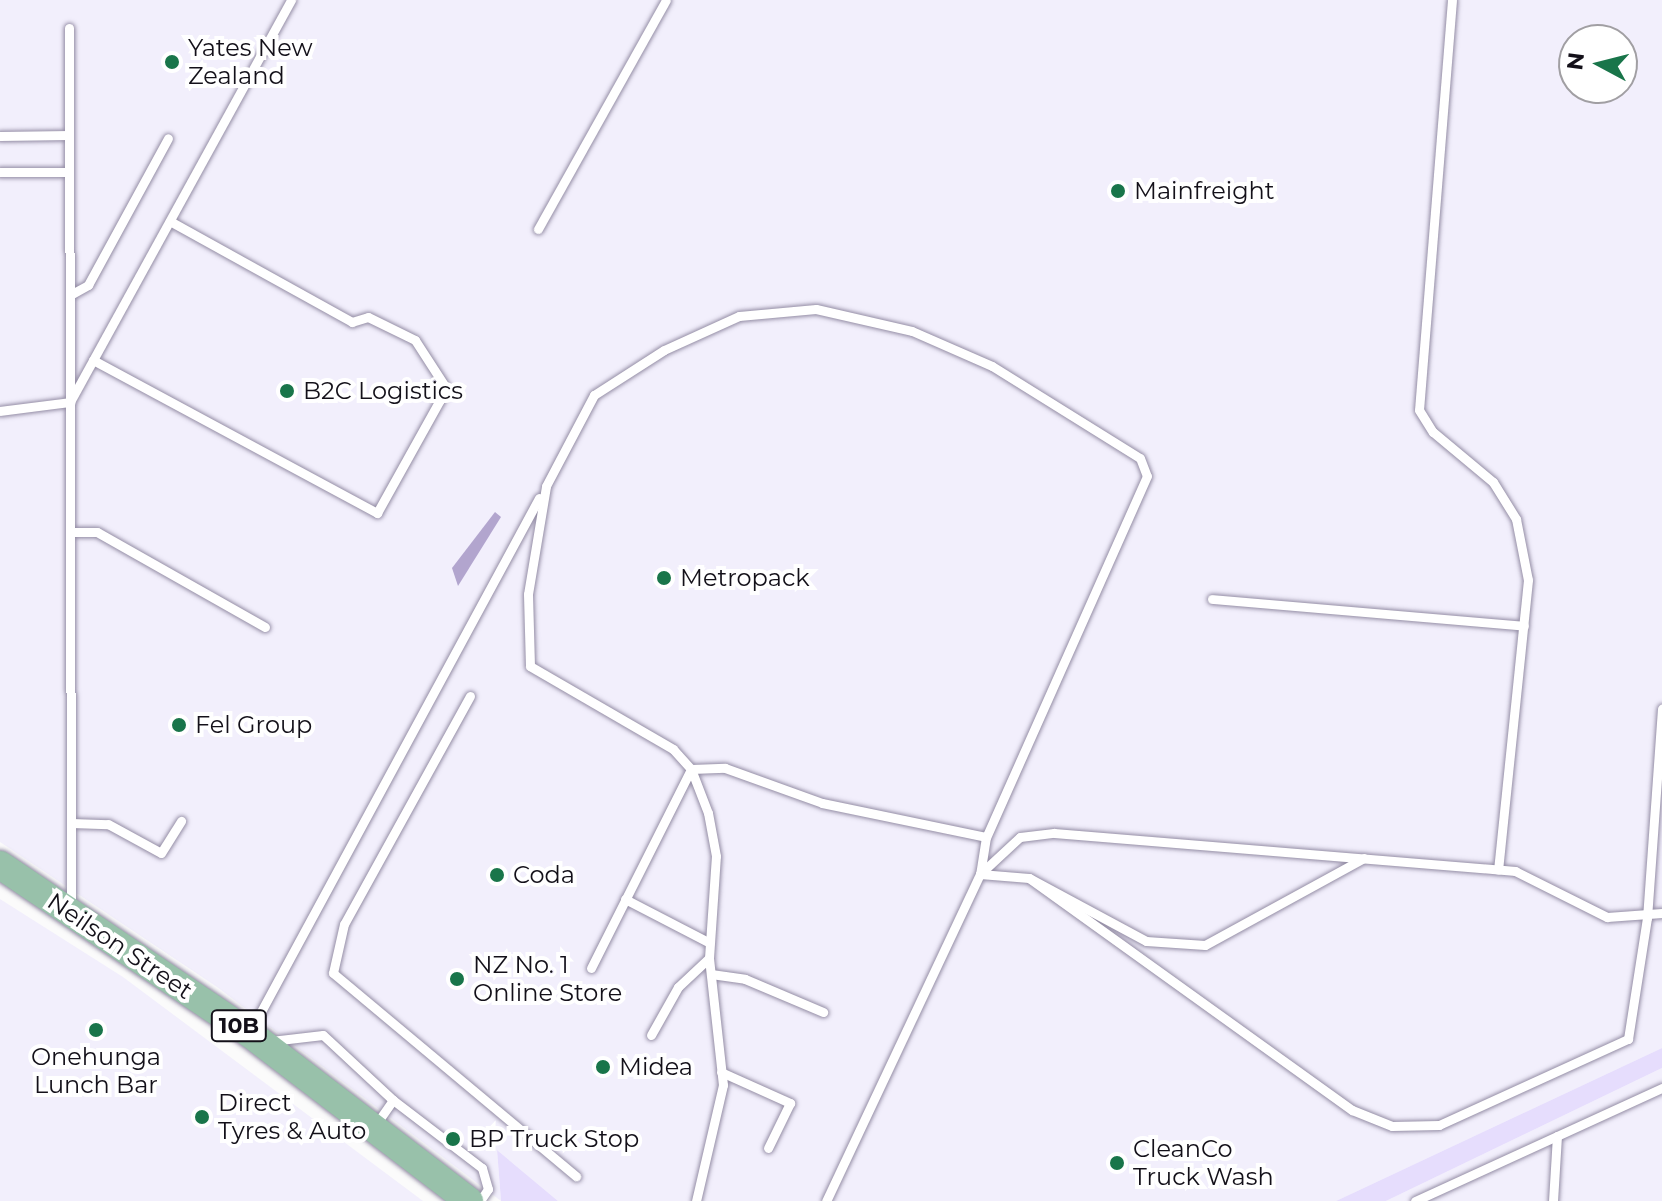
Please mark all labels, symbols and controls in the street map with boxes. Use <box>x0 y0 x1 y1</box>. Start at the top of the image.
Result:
north arrow <box>1558 24 1638 104</box>
place label: Yates New Zealand <box>188 34 312 90</box>
text: N <box>1561 51 1590 72</box>
marker: Yates New Zealand <box>163 53 181 71</box>
place label: Mainfreight <box>1134 177 1275 205</box>
marker: Mainfreight <box>1109 182 1127 200</box>
place label: B2C Logistics <box>303 377 463 405</box>
marker: B2C Logistics <box>278 382 296 400</box>
place label: Metropack <box>680 564 810 592</box>
marker: Metropack <box>655 569 673 587</box>
place label: Fel Group <box>195 711 312 739</box>
marker: Fel Group <box>170 716 188 734</box>
place label: Coda <box>513 861 575 889</box>
marker: Coda <box>488 866 506 884</box>
street label: Neilson Street <box>42 887 198 1005</box>
place label: NZ No. 1 Online Store <box>473 951 622 1007</box>
marker: NZ No. 1 Online Store <box>448 970 466 988</box>
road number: 10B <box>209 1008 269 1044</box>
marker: Onehunga Lunch Bar <box>87 1021 105 1039</box>
place label: Onehunga Lunch Bar <box>31 1043 161 1099</box>
place label: Midea <box>619 1053 693 1081</box>
marker: Midea <box>594 1058 612 1076</box>
place label: Direct Tyres & Auto <box>218 1089 366 1145</box>
marker: Direct Tyres & Auto <box>193 1108 211 1126</box>
place label: BP Truck Stop <box>469 1125 639 1153</box>
marker: BP Truck Stop <box>444 1130 462 1148</box>
place label: CleanCo Truck Wash <box>1133 1135 1274 1191</box>
marker: CleanCo Truck Wash <box>1108 1154 1126 1172</box>

